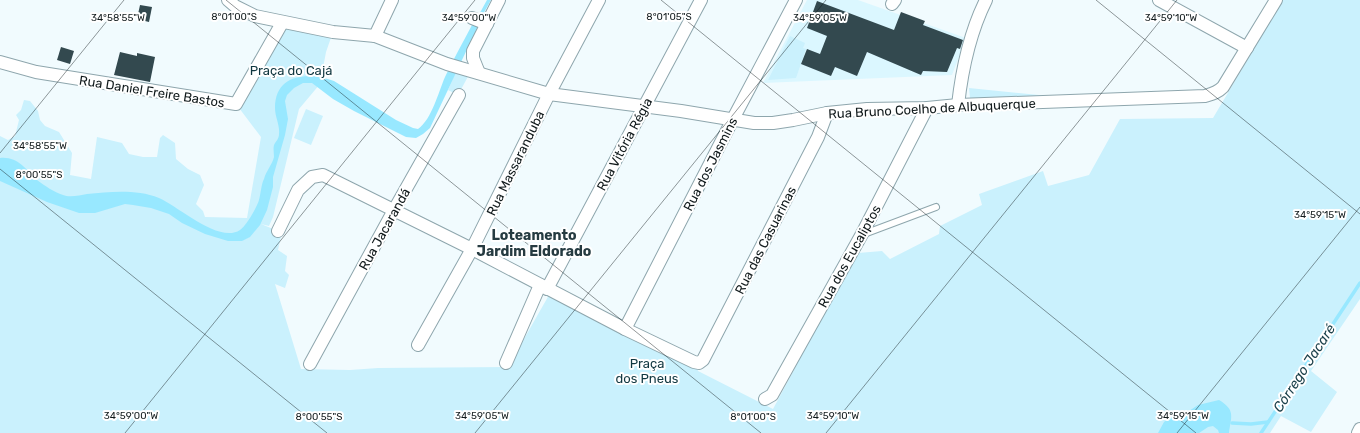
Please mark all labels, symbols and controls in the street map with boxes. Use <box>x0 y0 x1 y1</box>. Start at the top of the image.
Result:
text: 8°01'00"S <box>211 11 257 23</box>
text: 8°01'05"S <box>646 11 692 23</box>
text: 34°58'55"W <box>91 12 145 24</box>
text: 34°59'00"W <box>442 12 496 24</box>
text: 34°59'05"W <box>793 12 847 24</box>
text: 34°59'10"W <box>1145 12 1197 24</box>
park label: Praça do Cajá <box>250 63 332 78</box>
street label: Rua Daniel Freire Bastos <box>78 73 226 110</box>
street label: Rua Vitória Régia <box>594 95 656 194</box>
street label: Rua Bruno Coelho de Albuquerque <box>828 96 1036 121</box>
street label: Rua Massaranduba <box>484 108 547 218</box>
street label: Rua dos Jasmins <box>680 115 741 213</box>
text: 34°58'55"W <box>13 140 67 152</box>
text: 8°00'55"S <box>16 169 62 181</box>
street label: Rua das Casuarinas <box>732 184 799 297</box>
street label: Rua Jacarandá <box>356 186 413 273</box>
street label: Rua dos Eucaliptos <box>815 202 884 310</box>
text: 34°59'15"W <box>1294 209 1346 221</box>
district label: Loteamento Jardim Eldorado <box>477 227 591 260</box>
water label: Córrego Jacaré <box>1270 321 1339 415</box>
park label: Praça dos Pneus <box>616 356 679 386</box>
text: 34°59'00"W <box>104 410 158 422</box>
text: 34°59'05"W <box>455 410 509 422</box>
text: 34°59'10"W <box>807 410 859 422</box>
text: 34°59'15"W <box>1157 410 1209 422</box>
text: 8°00'55"S <box>296 411 342 423</box>
text: 8°01'00"S <box>730 411 776 423</box>

